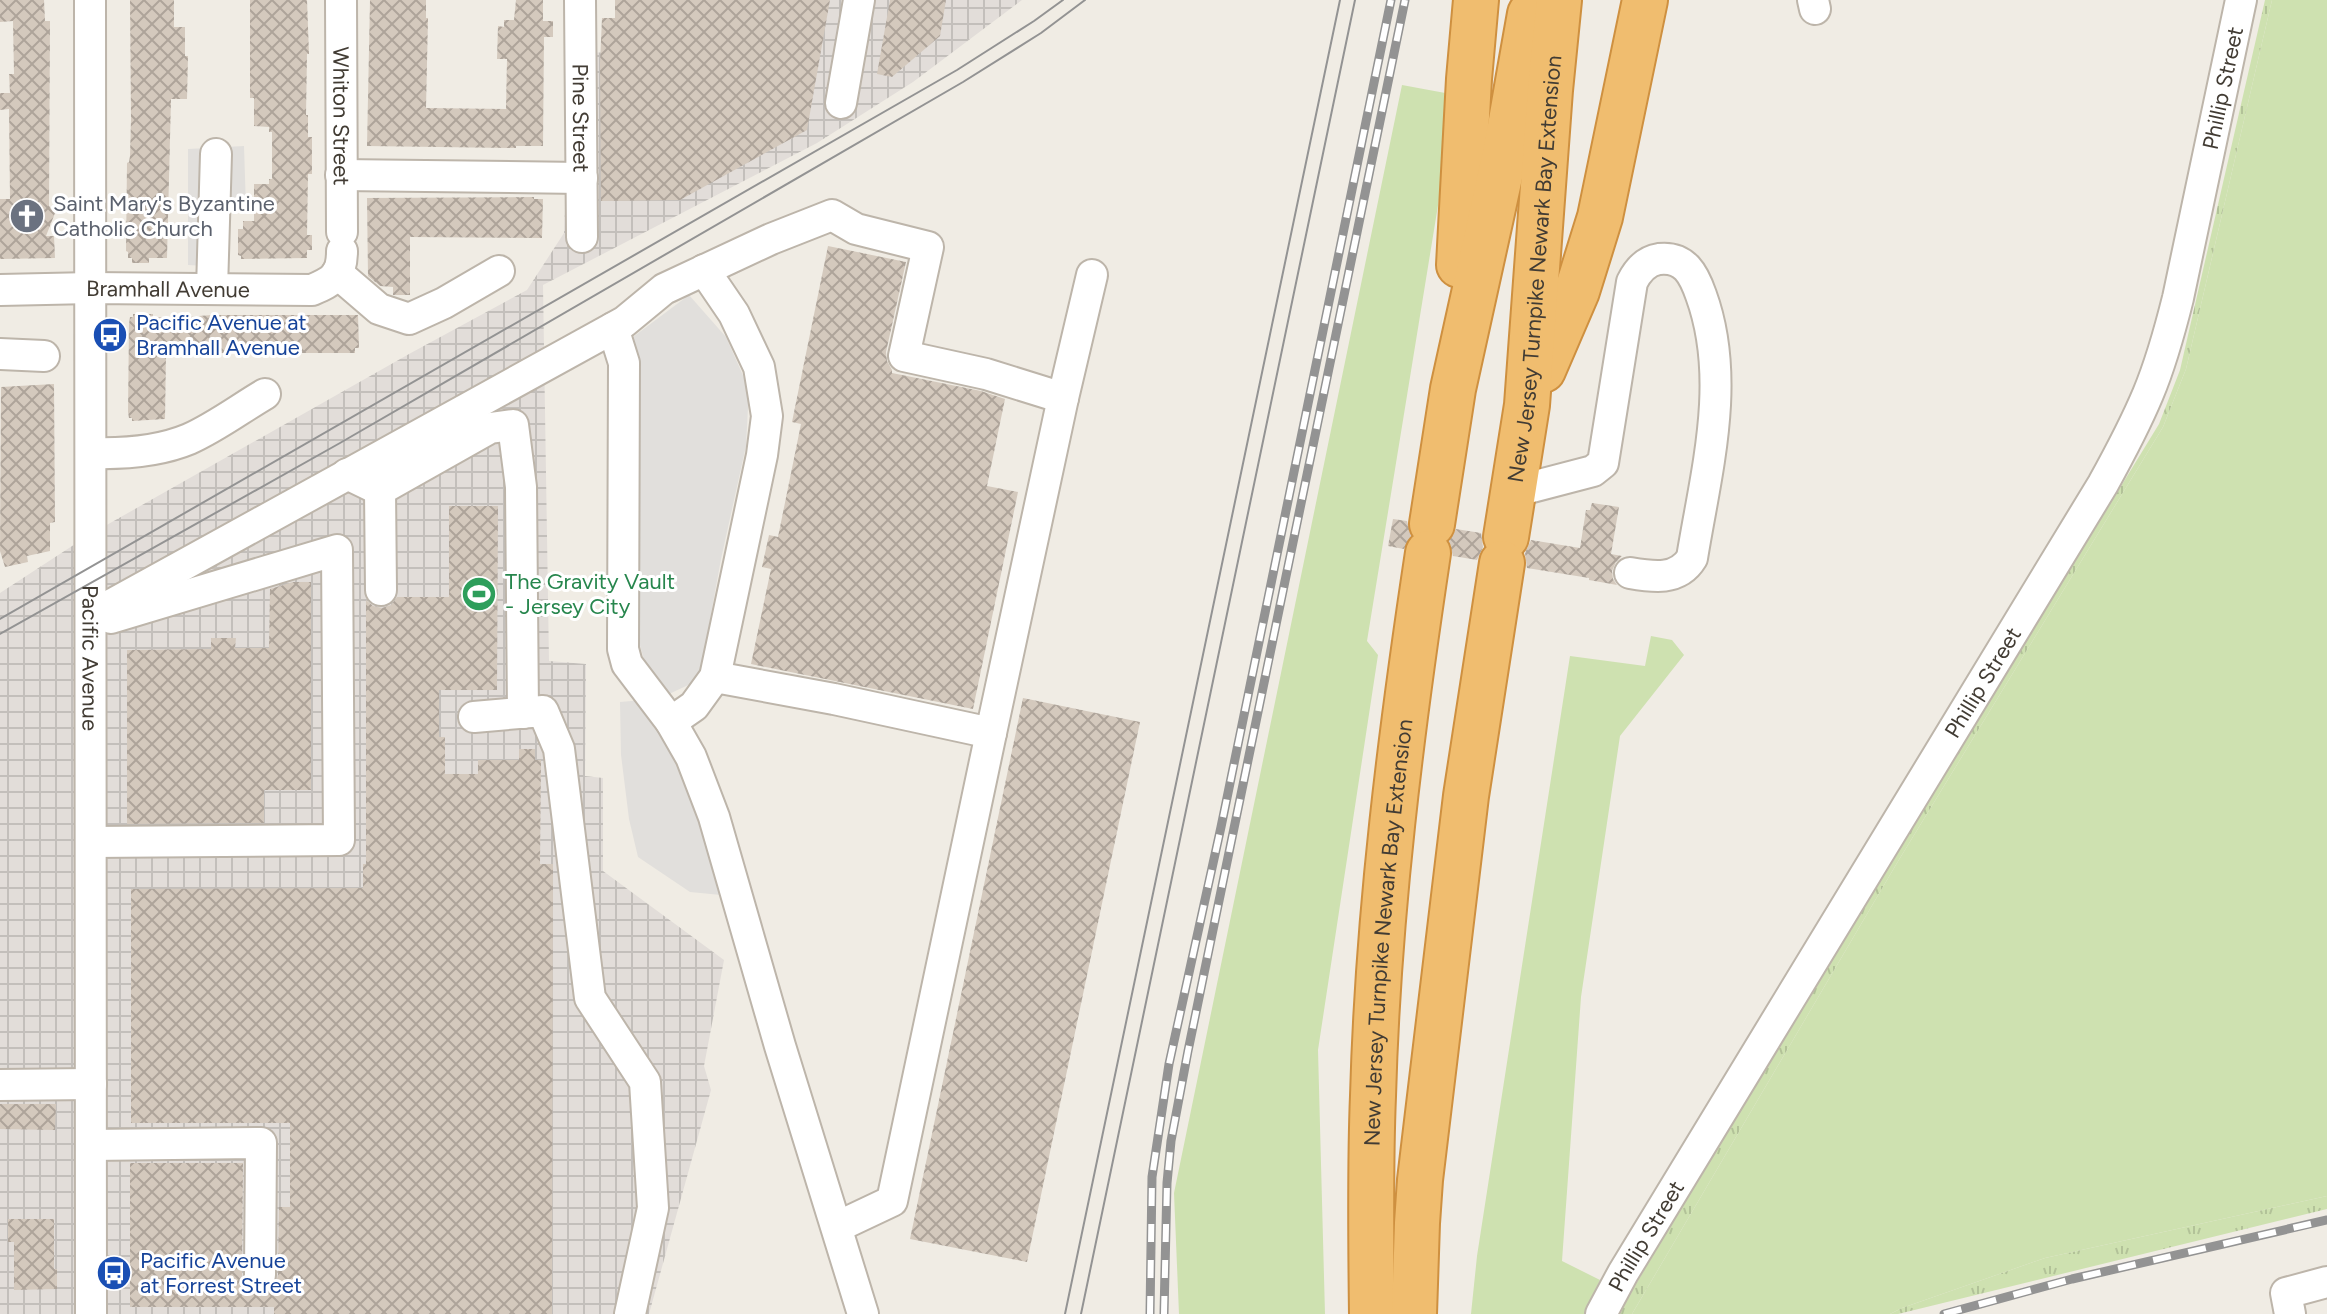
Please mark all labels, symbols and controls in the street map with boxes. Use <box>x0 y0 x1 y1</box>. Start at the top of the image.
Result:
street label: Phillip Street <box>2197 24 2249 152</box>
street label: Whiton Street <box>327 46 355 186</box>
street label: New Jersey Turnpike Newark Bay Extension <box>1502 54 1567 484</box>
street label: Pine Street <box>567 63 594 173</box>
place label: Saint Mary's Byzantine Catholic Church <box>53 190 275 242</box>
church icon: Saint Mary's Byzantine Catholic Church <box>8 197 46 235</box>
street label: Bramhall Avenue <box>86 275 250 303</box>
place label: Pacific Avenue at Bramhall Avenue <box>136 309 307 361</box>
bus stop icon: Pacific Avenue at Bramhall Avenue <box>91 316 129 354</box>
place label: The Gravity Vault - Jersey City <box>505 568 675 620</box>
sports icon: The Gravity Vault - Jersey City <box>460 575 498 613</box>
street label: Pacific Avenue <box>76 585 104 731</box>
street label: Phillip Street <box>1939 622 2027 743</box>
street label: New Jersey Turnpike Newark Bay Extension <box>1358 717 1418 1147</box>
street label: Phillip Street <box>1603 1176 1690 1296</box>
place label: Pacific Avenue at Forrest Street <box>140 1247 302 1299</box>
bus stop icon: Pacific Avenue at Forrest Street <box>95 1254 133 1292</box>

